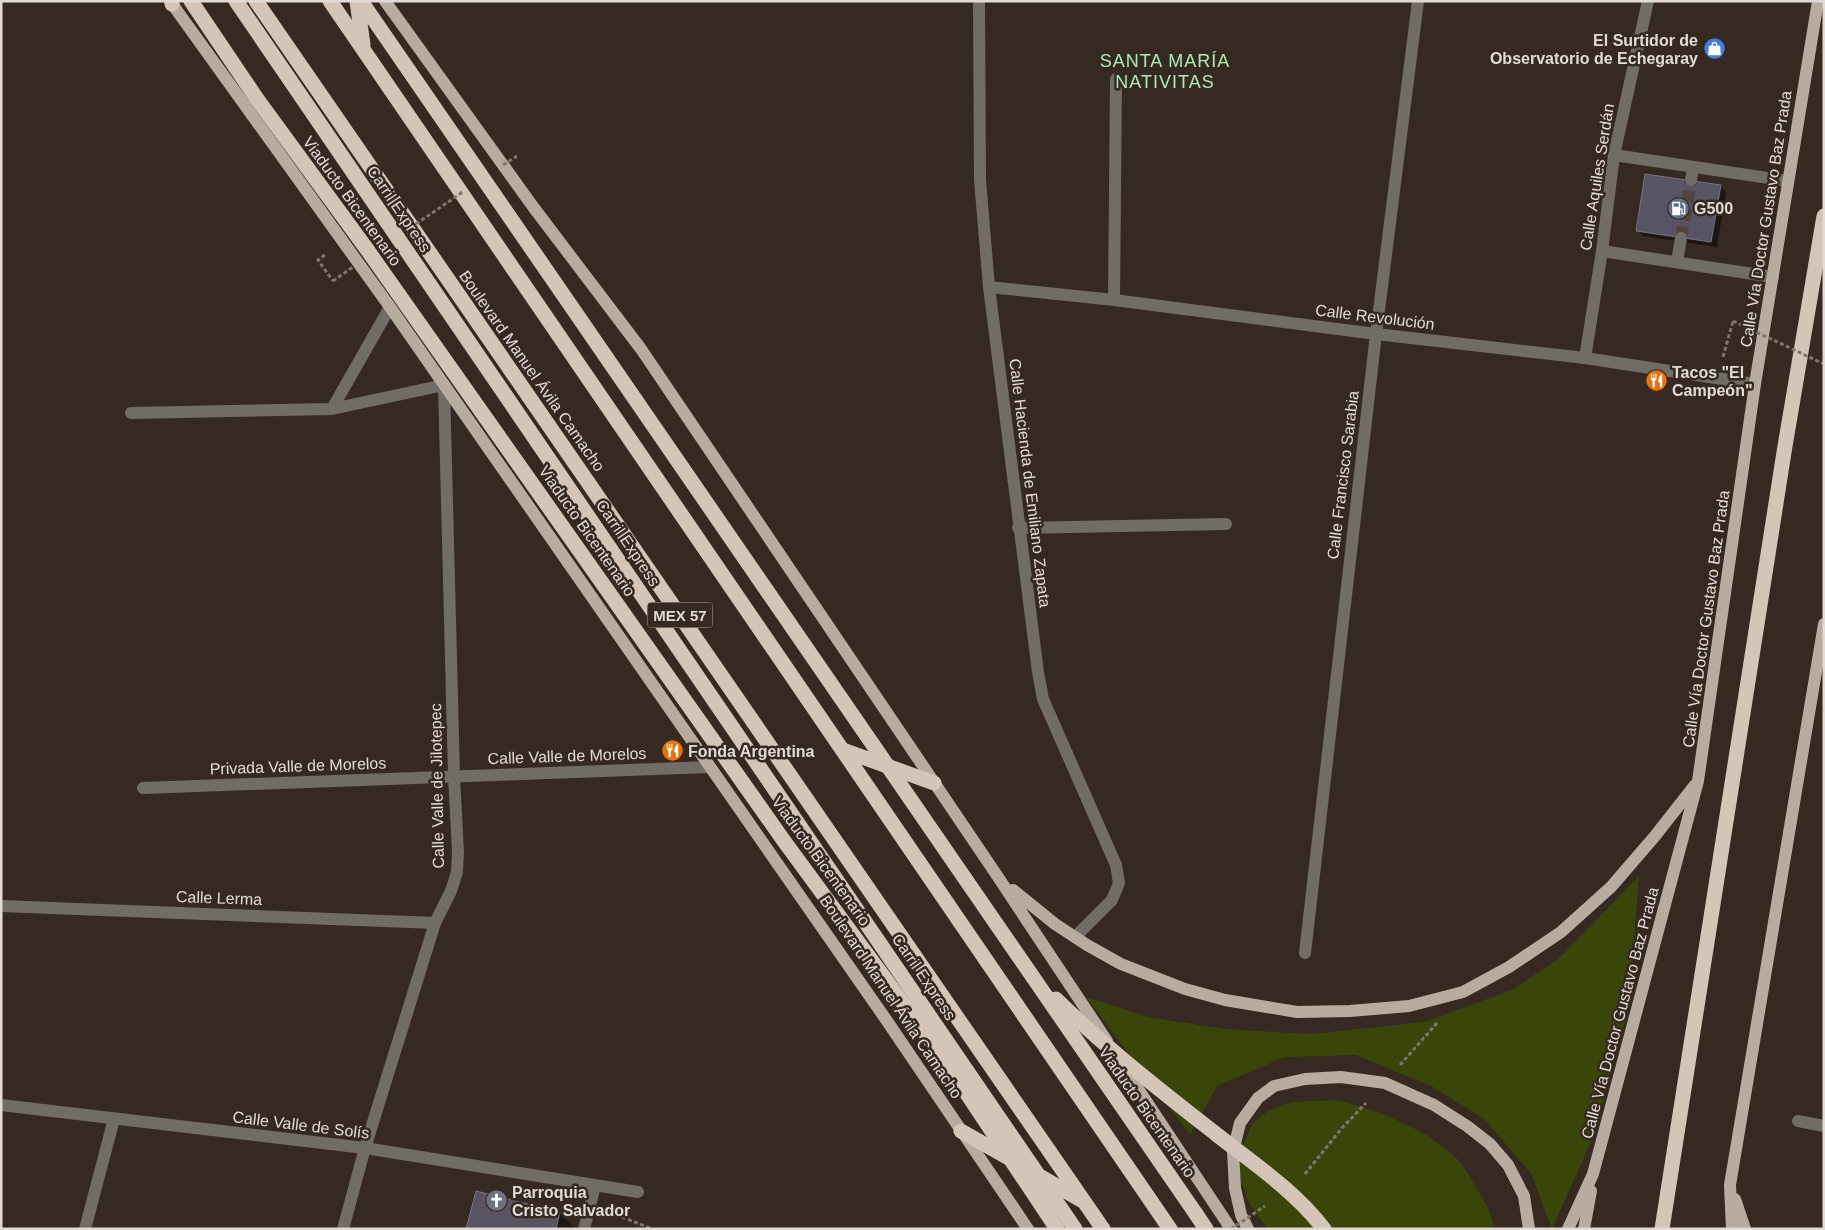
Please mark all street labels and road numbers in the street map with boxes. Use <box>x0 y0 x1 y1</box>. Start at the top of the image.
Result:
street label: Calle Vía Doctor Gustavo Baz Prada <box>1737 89 1795 349</box>
street label: Calle Aquiles Serdán <box>1577 102 1617 252</box>
street label: Viaducto Bicentenario <box>299 133 405 269</box>
street label: Carril Express <box>364 163 434 255</box>
street label: Boulevard Manuel Ávila Camacho <box>456 267 609 475</box>
street label: Calle Revolución <box>1314 301 1436 333</box>
street label: Calle Hacienda de Emiliano Zapata <box>1006 357 1054 609</box>
street label: Calle Francisco Sarabia <box>1324 390 1362 560</box>
street label: Viaducto Bicentenario <box>535 462 639 600</box>
street label: Calle Vía Doctor Gustavo Baz Prada <box>1680 489 1733 749</box>
street label: Carril Express <box>593 497 663 589</box>
road number: MEX 57 <box>648 602 712 628</box>
street label: Calle Valle de Jilotepec <box>427 703 447 869</box>
street label: Calle Valle de Morelos <box>487 745 647 767</box>
street label: Privada Valle de Morelos <box>209 754 387 778</box>
street label: Viaducto Bicentenario <box>768 793 874 929</box>
street label: Calle Vía Doctor Gustavo Baz Prada <box>1578 885 1662 1141</box>
street label: Calle Lerma <box>176 888 262 908</box>
street label: Boulevard Manuel Ávila Camacho <box>817 892 966 1102</box>
street label: Carril Express <box>889 931 959 1023</box>
street label: Viaducto Bicentenario <box>1095 1043 1199 1181</box>
street label: Calle Valle de Solís <box>232 1108 370 1142</box>

